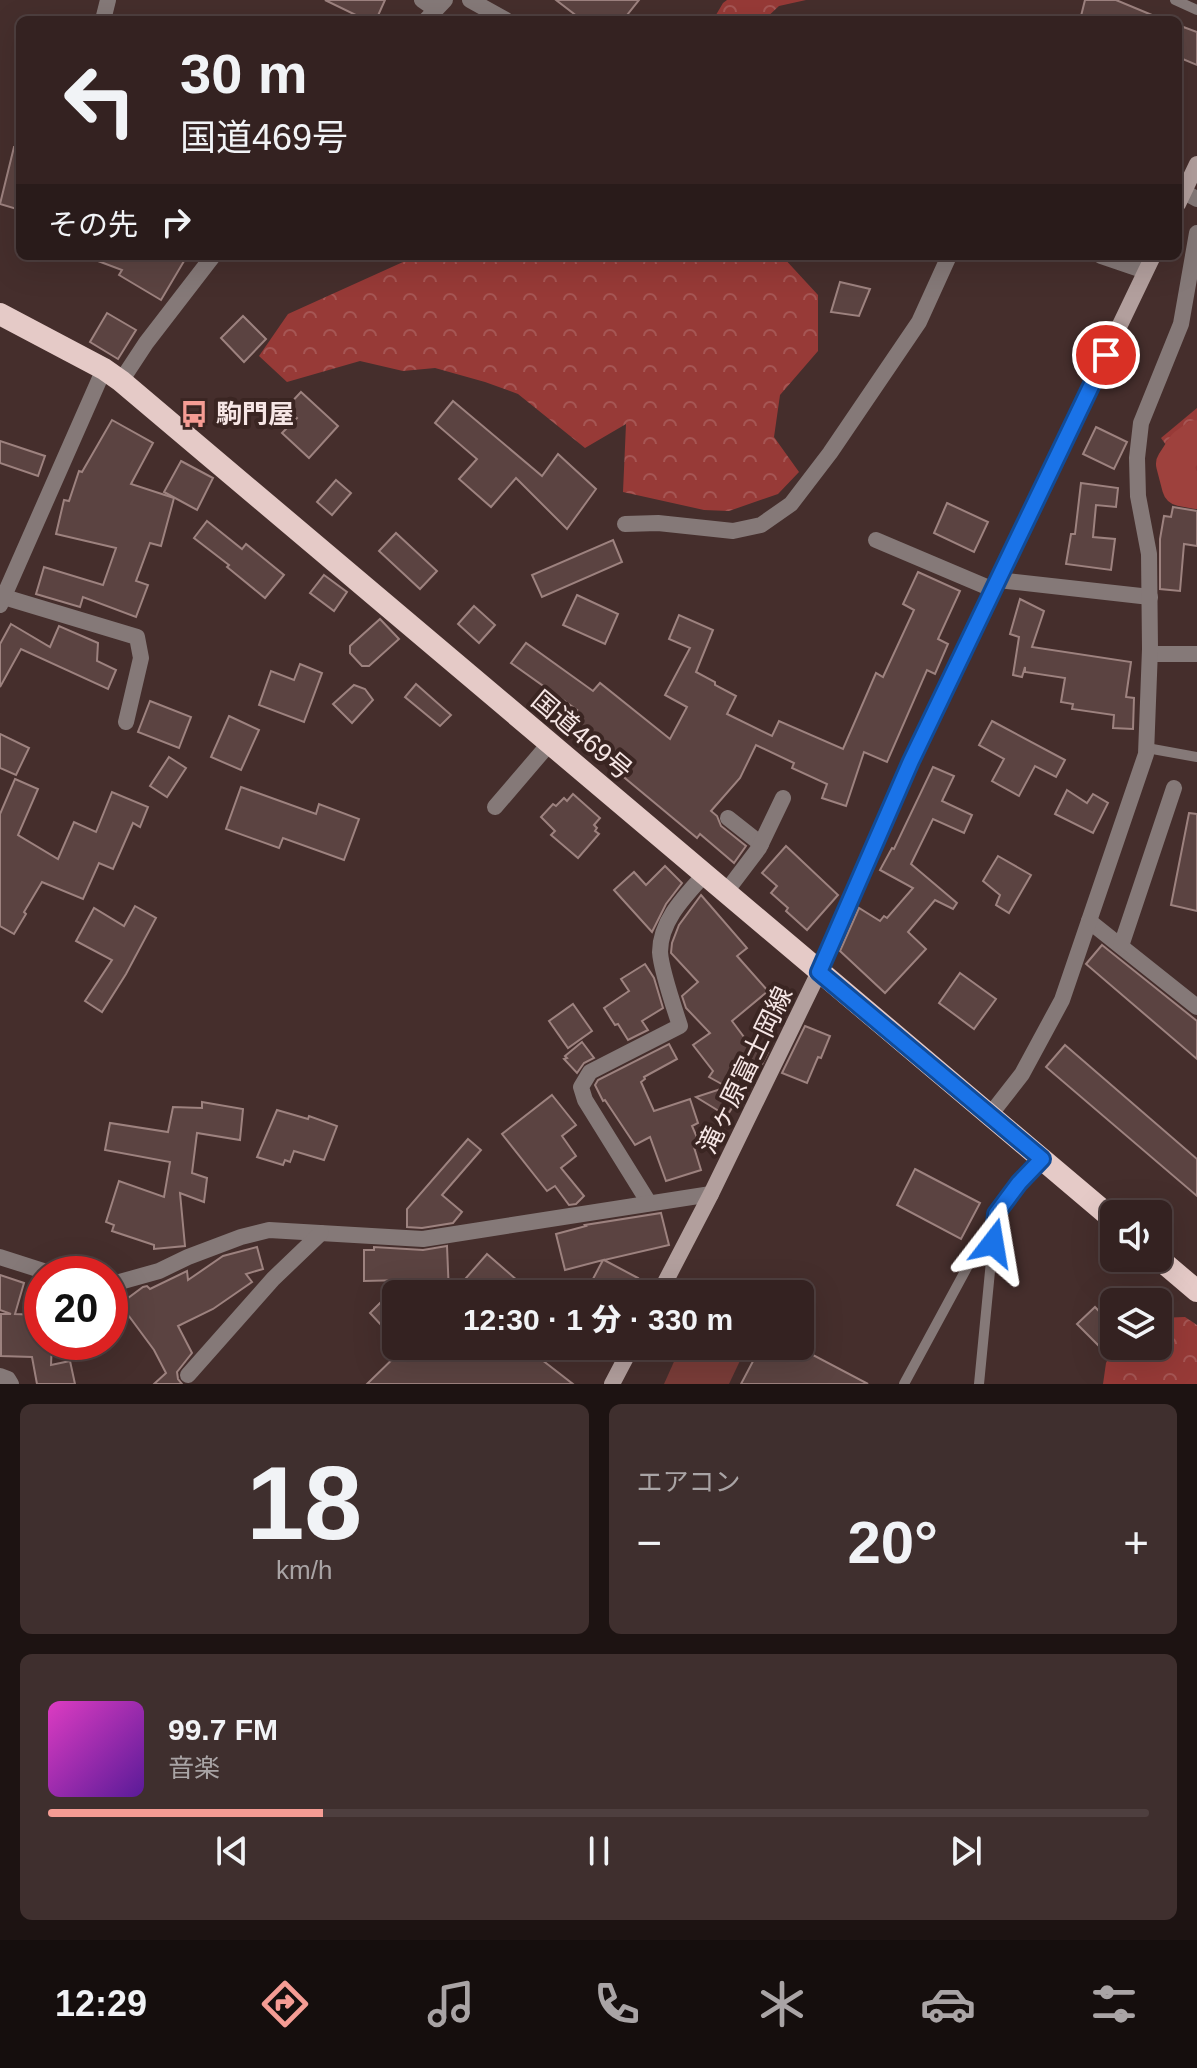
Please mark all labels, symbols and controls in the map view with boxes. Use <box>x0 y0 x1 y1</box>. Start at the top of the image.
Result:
text: 30 m <box>180 42 308 105</box>
icon: left <box>48 48 152 152</box>
text: 国道469号 <box>180 117 348 158</box>
icon: right <box>154 200 198 244</box>
text: その先 <box>48 208 138 241</box>
pin <box>1072 321 1140 389</box>
icon: arrive <box>1084 333 1128 377</box>
bus stop icon: 駒門屋 <box>179 399 209 429</box>
place label: 駒門屋 <box>216 399 294 429</box>
street label: 国道469号 <box>526 684 638 786</box>
street label: 滝ヶ原富士岡線 <box>692 982 798 1158</box>
map controls <box>1100 1200 1172 1360</box>
button: sound <box>1100 1200 1172 1272</box>
position arrow <box>951 1201 1035 1285</box>
speed limit sign: 20 <box>24 1256 128 1360</box>
button: layers <box>1100 1288 1172 1360</box>
text: 12:30 · 1 分 · 330 m <box>463 1303 733 1336</box>
text: 18 <box>246 1445 362 1561</box>
text: エアコン <box>637 1467 741 1497</box>
text: 20° <box>847 1509 938 1576</box>
text: − <box>637 1518 662 1567</box>
text: + <box>1123 1518 1149 1567</box>
text: km/h <box>276 1555 332 1585</box>
text: 99.7 FM <box>168 1713 278 1746</box>
text: 音楽 <box>168 1753 220 1783</box>
icon: previous <box>210 1829 254 1873</box>
icon: pause <box>577 1829 621 1873</box>
icon: next <box>944 1829 988 1873</box>
icon: directions <box>257 1976 313 2032</box>
icon: music <box>423 1976 479 2032</box>
icon: phone <box>589 1976 645 2032</box>
icon: climate <box>754 1976 810 2032</box>
icon: car <box>920 1976 976 2032</box>
icon: filters <box>1086 1976 1142 2032</box>
text: 12:29 <box>55 1983 147 2024</box>

